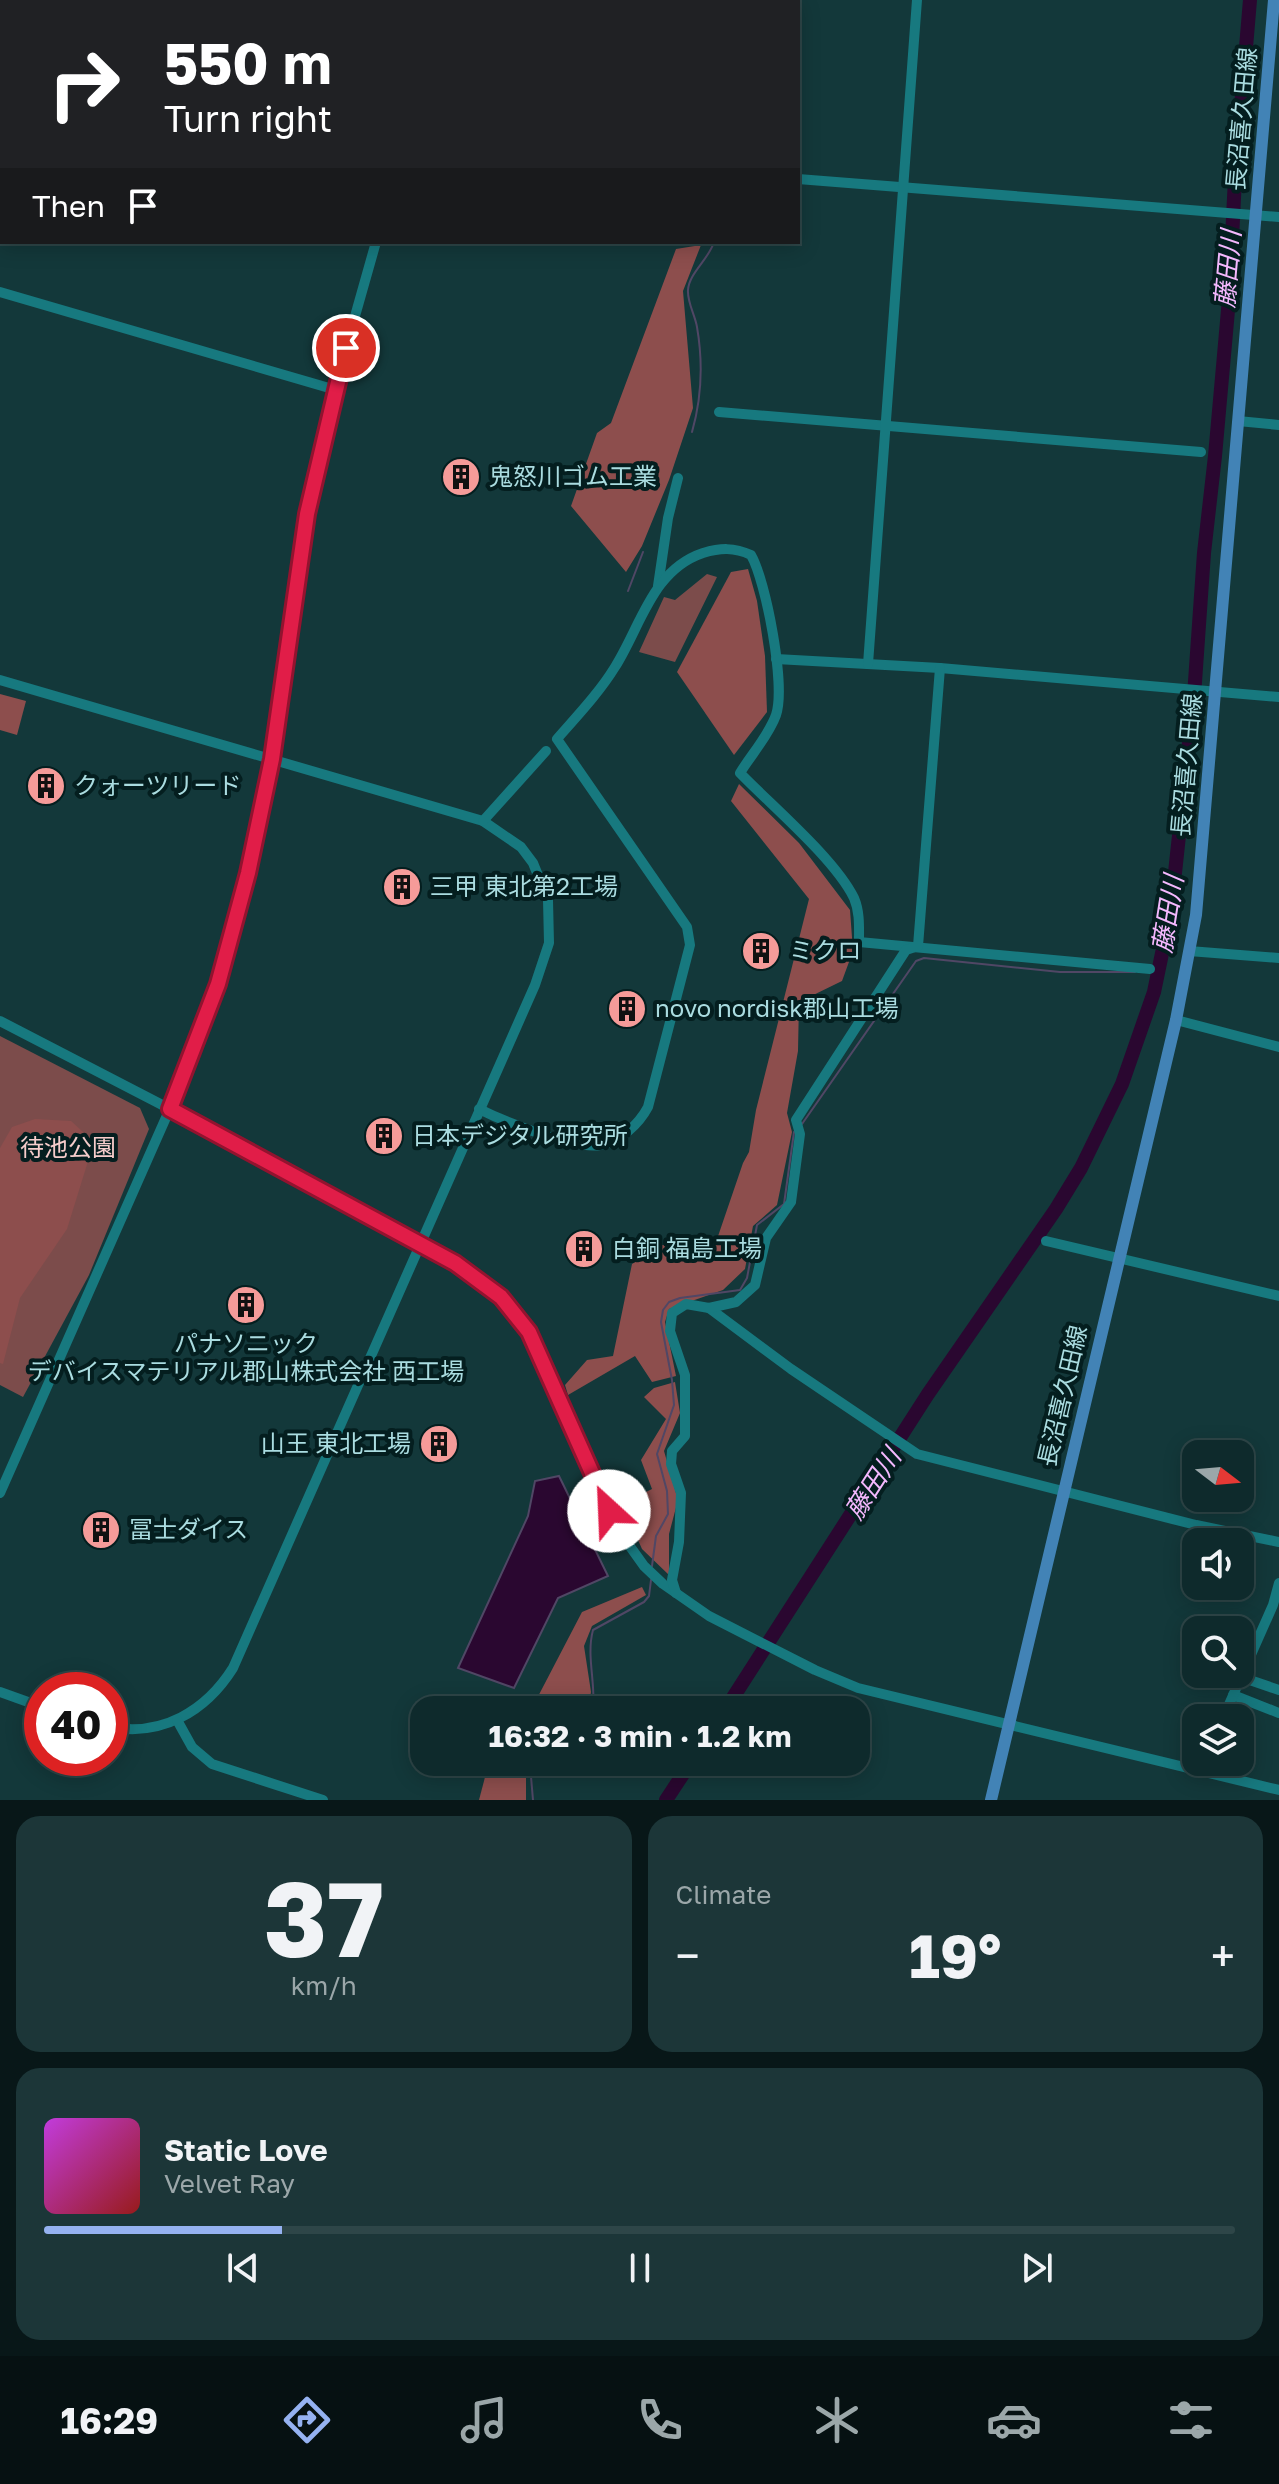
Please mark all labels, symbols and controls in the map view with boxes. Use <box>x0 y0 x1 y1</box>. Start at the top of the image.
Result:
text: 550 m <box>164 29 332 96</box>
icon: right <box>32 32 136 136</box>
street label: 長沼喜久田線 <box>1220 46 1261 192</box>
text: Turn right <box>164 97 332 140</box>
icon: arrive <box>121 184 165 228</box>
text: Then <box>32 188 105 224</box>
water label: 藤田川 <box>1209 226 1247 309</box>
pin <box>312 314 380 382</box>
icon: arrive <box>324 326 368 370</box>
building icon: 鬼怒川ゴム工業 <box>440 456 482 498</box>
place label: 鬼怒川ゴム工業 <box>489 461 657 490</box>
street label: 長沼喜久田線 <box>1165 692 1206 838</box>
building icon: クォーツリード <box>25 765 67 807</box>
place label: クォーツリード <box>74 770 242 799</box>
building icon: 三甲 東北第2工場 <box>381 866 423 908</box>
water label: 藤田川 <box>1146 870 1189 955</box>
place label: 三甲 東北第2工場 <box>430 871 618 900</box>
building icon: ミクロ <box>740 930 782 972</box>
place label: ミクロ <box>789 935 861 964</box>
building icon: novo nordisk郡山工場 <box>606 988 648 1030</box>
place label: novo nordisk郡山工場 <box>655 993 899 1022</box>
building icon: 日本デジタル研究所 <box>363 1115 405 1157</box>
place label: 日本デジタル研究所 <box>412 1120 628 1149</box>
park label: 待池公園 <box>20 1132 116 1161</box>
building icon: 白銅 福島工場 <box>563 1228 605 1270</box>
place label: 白銅 福島工場 <box>612 1233 762 1262</box>
building icon: パナソニック デバイスマテリアル郡山株式会社 西工場 <box>225 1284 267 1326</box>
street label: 長沼喜久田線 <box>1031 1322 1092 1469</box>
place label: パナソニック デバイスマテリアル郡山株式会社 西工場 <box>28 1328 464 1385</box>
building icon: 山王 東北工場 <box>418 1423 460 1465</box>
place label: 山王 東北工場 <box>261 1428 411 1457</box>
water label: 藤田川 <box>838 1440 908 1525</box>
north arrow <box>1182 1440 1254 1512</box>
map controls <box>1182 1440 1254 1776</box>
position arrow <box>567 1469 651 1553</box>
building icon: 冨士ダイス <box>80 1509 122 1551</box>
place label: 冨士ダイス <box>129 1514 248 1543</box>
button: sound <box>1182 1528 1254 1600</box>
button: search <box>1182 1616 1254 1688</box>
speed limit sign: 40 <box>24 1672 128 1776</box>
button: layers <box>1182 1704 1254 1776</box>
text: 16:32 · 3 min · 1.2 km <box>489 1718 791 1754</box>
text: 37 <box>264 1855 384 1980</box>
text: Climate <box>676 1879 771 1910</box>
text: 19° <box>909 1919 1001 1991</box>
text: − <box>676 1929 700 1982</box>
text: + <box>1211 1929 1235 1982</box>
text: km/h <box>291 1970 357 2001</box>
text: Static Love <box>164 2132 328 2168</box>
text: Velvet Ray <box>164 2168 295 2199</box>
icon: previous <box>221 2246 265 2290</box>
icon: pause <box>618 2246 662 2290</box>
icon: next <box>1015 2246 1059 2290</box>
icon: directions <box>279 2392 335 2448</box>
icon: music <box>456 2392 512 2448</box>
icon: phone <box>632 2392 688 2448</box>
icon: climate <box>809 2392 865 2448</box>
icon: car <box>986 2392 1042 2448</box>
icon: filters <box>1163 2392 1219 2448</box>
text: 16:29 <box>60 2399 158 2442</box>

